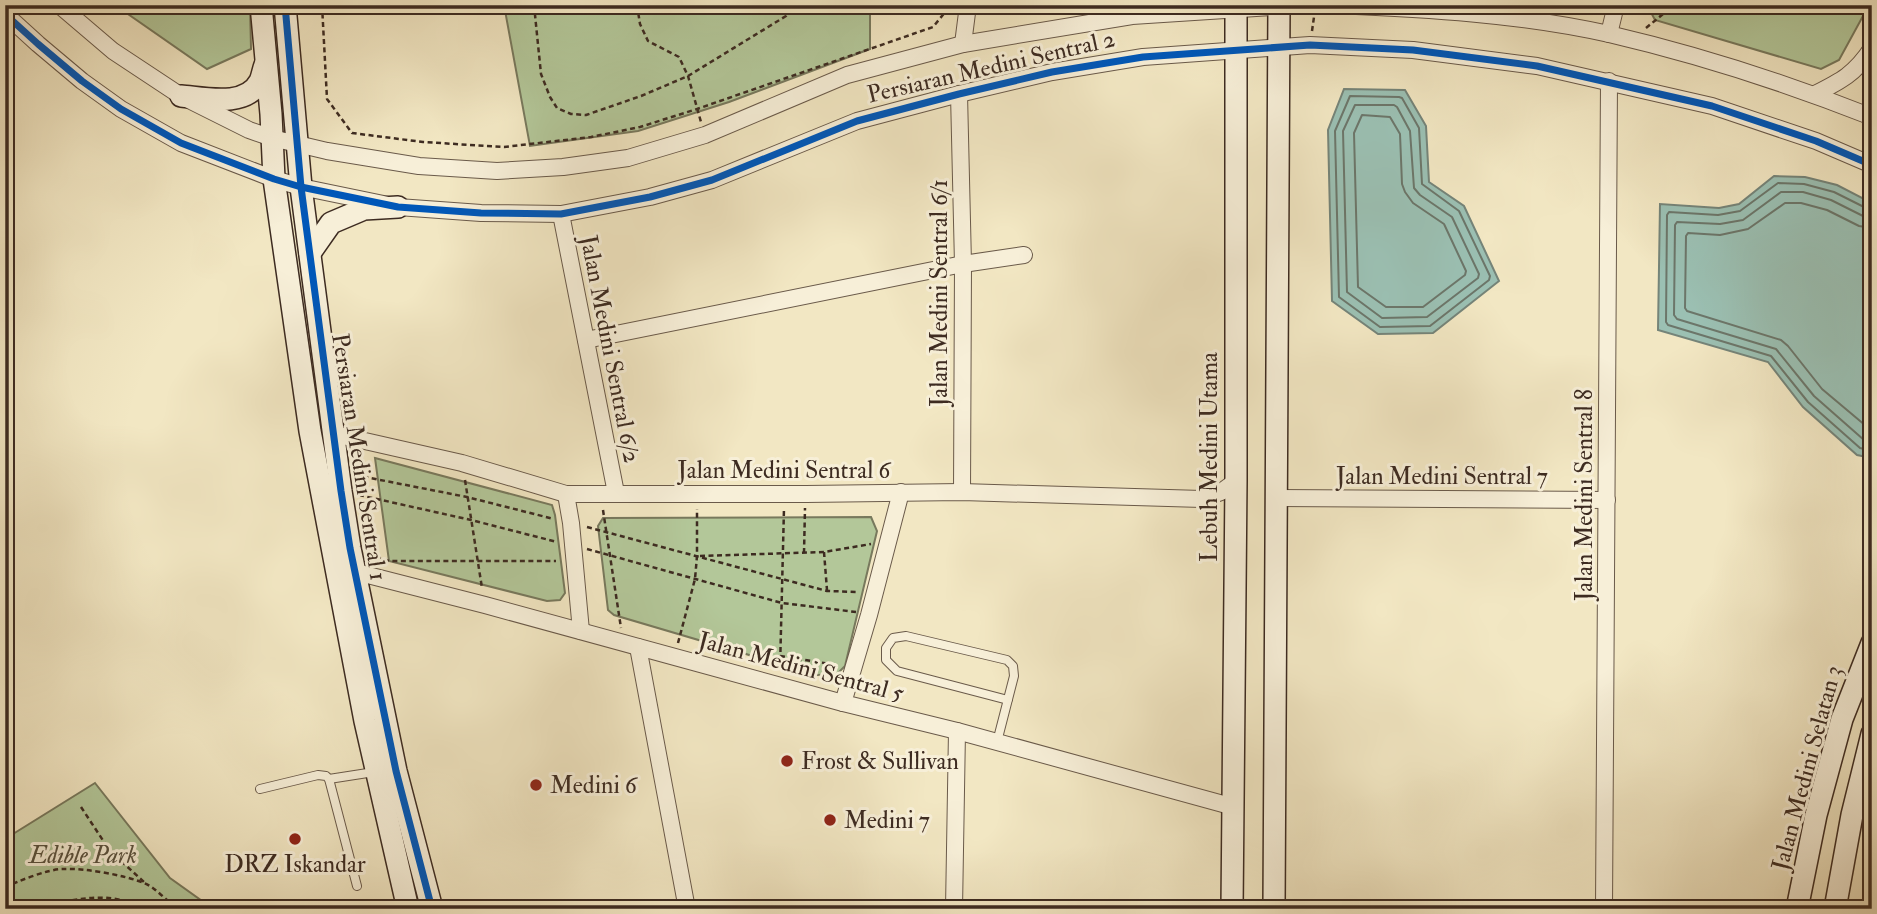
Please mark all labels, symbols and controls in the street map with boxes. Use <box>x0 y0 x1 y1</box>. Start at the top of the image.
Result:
street label: Persiaran Medini Sentral 2 <box>864 23 1118 111</box>
street label: Jalan Medini Sentral 6/1 <box>924 179 955 408</box>
street label: Jalan Medini Sentral 6/2 <box>573 232 647 465</box>
street label: Persiaran Medini Sentral 1 <box>324 331 394 583</box>
street label: Lebuh Medini Utama <box>1194 351 1225 562</box>
street label: Jalan Medini Sentral 8 <box>1569 389 1600 602</box>
street label: Jalan Medini Sentral 6 <box>677 455 892 486</box>
street label: Jalan Medini Sentral 7 <box>1335 461 1548 492</box>
street label: Jalan Medini Sentral 5 <box>694 624 908 709</box>
street label: Jalan Medini Selatan 3 <box>1764 662 1849 875</box>
place label: Frost & Sullivan <box>801 746 959 777</box>
marker: Frost & Sullivan <box>779 753 795 769</box>
place label: Medini 6 <box>550 770 639 801</box>
marker: Medini 6 <box>528 777 544 793</box>
place label: Medini 7 <box>844 805 930 836</box>
marker: Medini 7 <box>822 812 838 828</box>
marker: DRZ Iskandar <box>287 831 303 847</box>
park label: Edible Park <box>27 840 137 871</box>
place label: DRZ Iskandar <box>224 849 366 880</box>

